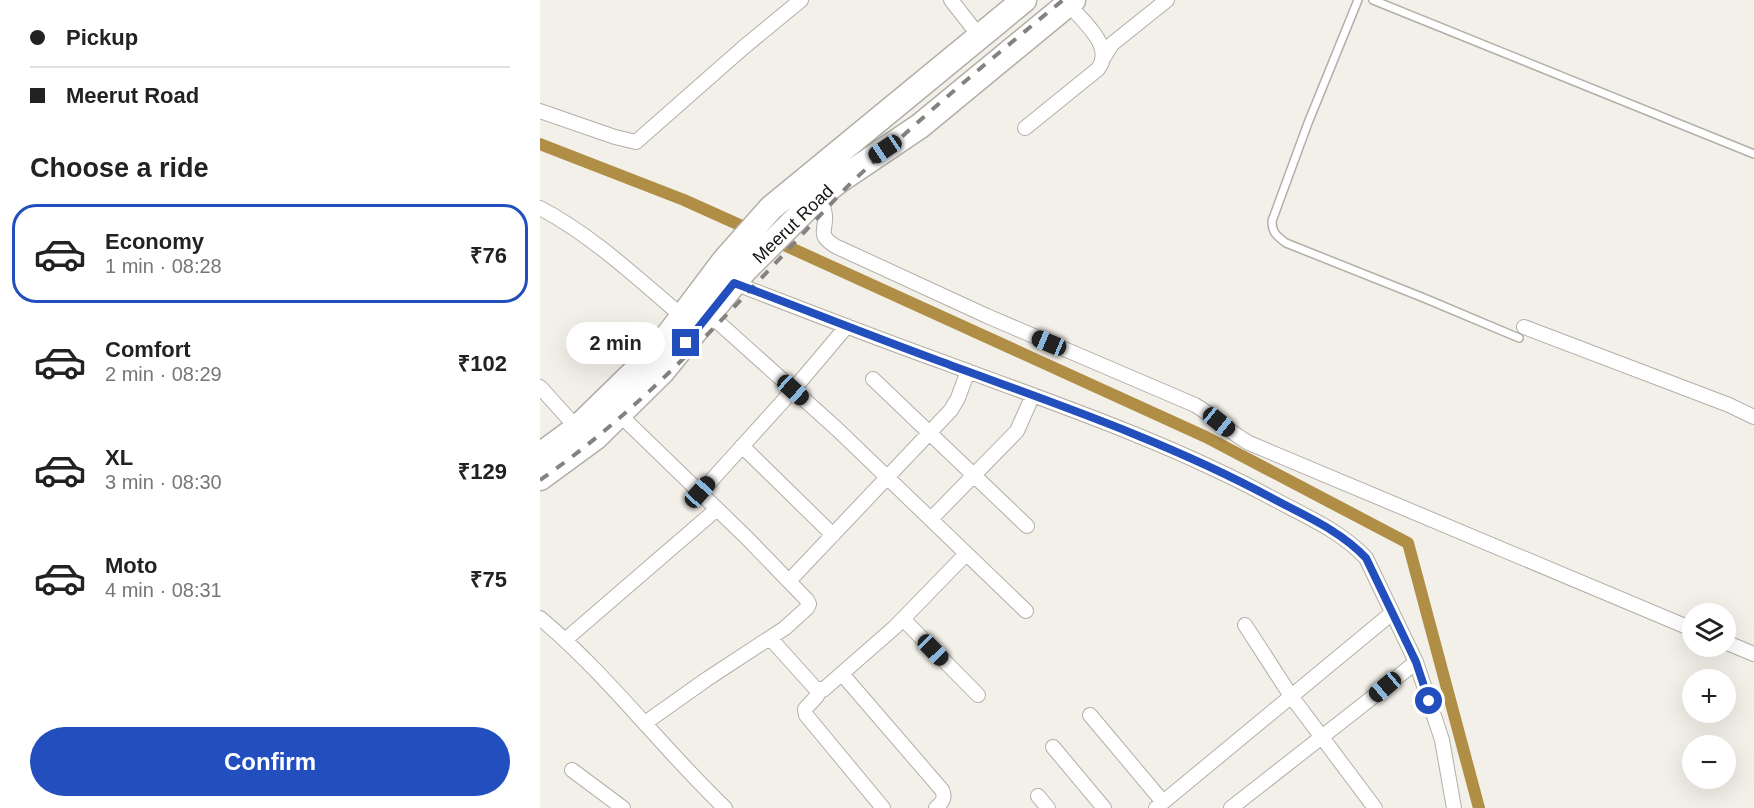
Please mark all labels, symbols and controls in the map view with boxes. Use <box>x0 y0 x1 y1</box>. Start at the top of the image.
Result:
text: Pickup <box>66 25 138 50</box>
text: Meerut Road <box>66 83 199 108</box>
car <box>865 131 905 167</box>
text: Choose a ride <box>30 153 209 183</box>
street label: Meerut Road <box>749 181 837 267</box>
icon: car <box>33 227 87 281</box>
text: Economy <box>105 229 204 254</box>
text: ₹76 <box>470 243 507 268</box>
text: 1 min · 08:28 <box>105 255 222 277</box>
callout: 2 min <box>566 322 665 364</box>
car <box>1029 328 1069 358</box>
route end <box>672 329 699 356</box>
text: 2 min <box>589 332 642 354</box>
icon: car <box>33 335 87 389</box>
text: Comfort <box>105 337 191 362</box>
text: ₹102 <box>458 351 507 376</box>
text: 2 min · 08:29 <box>105 363 222 385</box>
car <box>774 371 812 409</box>
car <box>1199 404 1239 440</box>
icon: car <box>33 443 87 497</box>
text: XL <box>105 445 133 470</box>
text: ₹129 <box>458 459 507 484</box>
text: 3 min · 08:30 <box>105 471 222 493</box>
car <box>681 473 719 511</box>
icon: car <box>33 551 87 605</box>
text: Moto <box>105 553 158 578</box>
text: ₹75 <box>470 567 507 592</box>
text: 4 min · 08:31 <box>105 579 222 601</box>
map controls <box>1682 603 1736 789</box>
button: layers <box>1682 603 1736 657</box>
car <box>914 631 952 669</box>
car <box>1365 669 1405 705</box>
button: + <box>1682 669 1736 723</box>
route start <box>1415 687 1442 714</box>
button: Confirm <box>30 727 510 796</box>
button: − <box>1682 735 1736 789</box>

